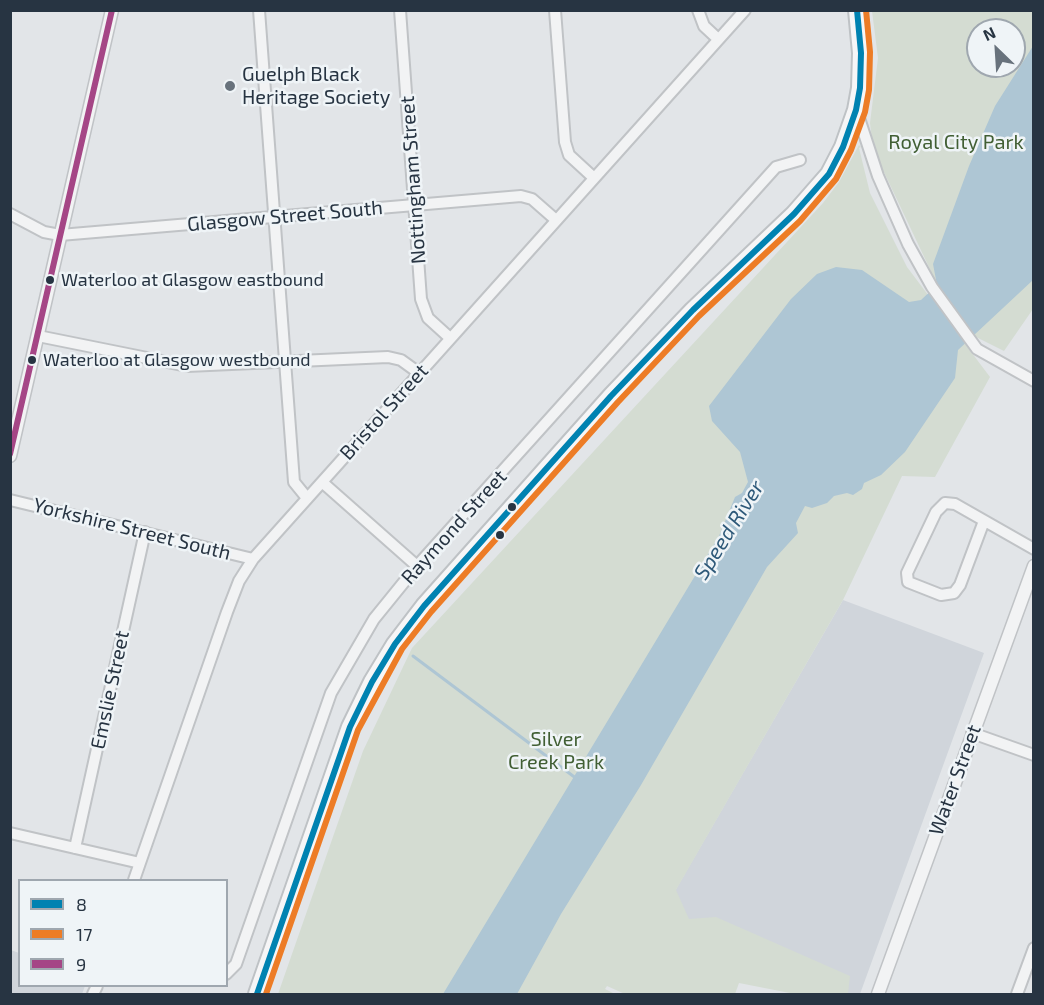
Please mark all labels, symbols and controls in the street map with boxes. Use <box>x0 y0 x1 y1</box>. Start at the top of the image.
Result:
north arrow <box>966 18 1026 78</box>
text: N <box>980 22 998 44</box>
place label: Guelph Black Heritage Society <box>242 62 390 109</box>
marker: Guelph Black Heritage Society <box>223 79 237 93</box>
street label: Nottingham Street <box>395 95 431 265</box>
park label: Royal City Park <box>888 130 1024 154</box>
street label: Glasgow Street South <box>186 195 384 237</box>
place label: Waterloo at Glasgow eastbound <box>61 269 324 291</box>
marker: Waterloo at Glasgow eastbound <box>44 274 56 286</box>
place label: Waterloo at Glasgow westbound <box>43 349 311 371</box>
marker: Waterloo at Glasgow westbound <box>26 354 38 366</box>
street label: Bristol Street <box>335 359 433 465</box>
street label: Raymond Street <box>396 465 512 589</box>
water label: Speed River <box>689 476 769 584</box>
street label: Yorkshire Street South <box>31 493 233 565</box>
unlabelled marker <box>506 501 518 513</box>
unlabelled marker <box>494 529 506 541</box>
street label: Emslie Street <box>86 629 134 751</box>
street label: Water Street <box>924 721 986 839</box>
park label: Silver Creek Park <box>508 727 604 774</box>
legend <box>18 879 228 987</box>
text: 8 <box>76 893 87 915</box>
text: 17 <box>76 923 92 945</box>
text: 9 <box>76 953 86 975</box>

